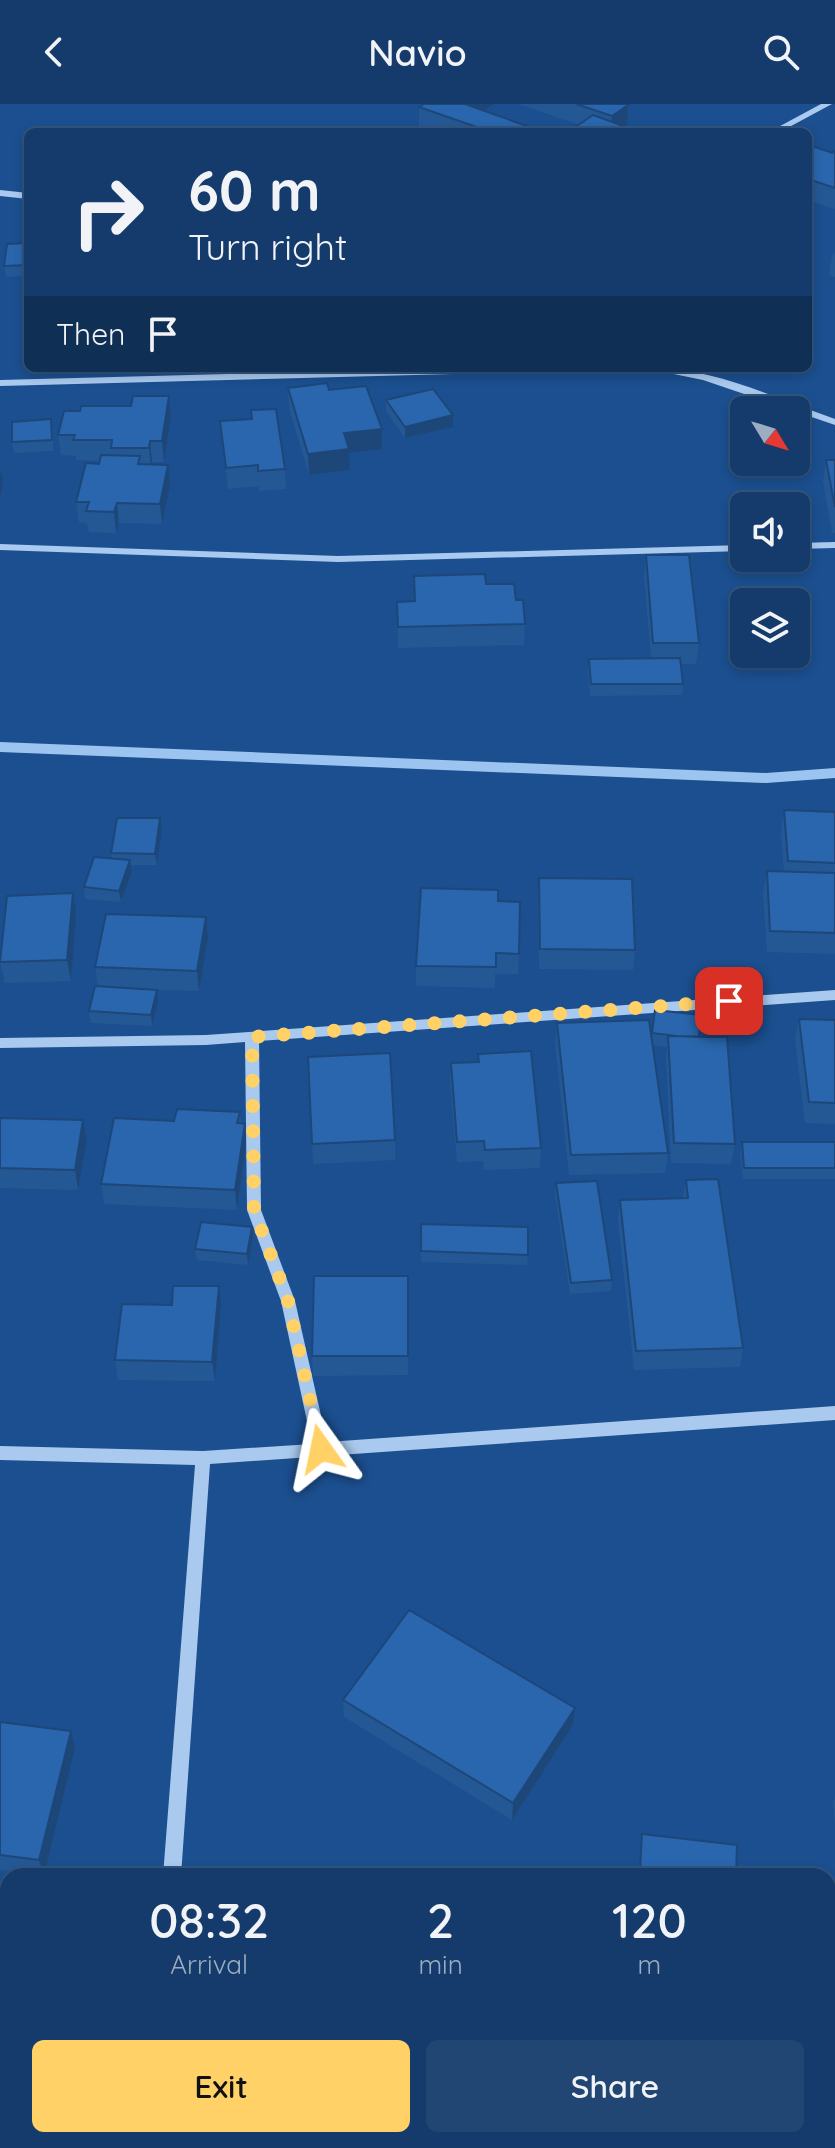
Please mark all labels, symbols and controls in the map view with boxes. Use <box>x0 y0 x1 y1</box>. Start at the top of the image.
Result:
icon: back <box>32 30 76 74</box>
text: Navio <box>368 30 467 75</box>
icon: search <box>759 30 803 74</box>
text: 60 m <box>188 155 321 225</box>
icon: right <box>56 160 160 264</box>
text: Turn right <box>188 224 347 269</box>
icon: arrive <box>141 312 185 356</box>
text: Then <box>56 315 125 353</box>
north arrow <box>730 396 810 476</box>
map controls <box>730 396 810 668</box>
button: sound <box>730 492 810 572</box>
button: layers <box>730 588 810 668</box>
pin <box>695 967 763 1035</box>
icon: arrive <box>707 979 751 1023</box>
position arrow <box>279 1407 363 1491</box>
text: 08:32 <box>149 1890 269 1950</box>
text: 2 <box>427 1890 454 1950</box>
text: 120 <box>612 1890 687 1950</box>
text: Arrival <box>170 1948 248 1981</box>
text: min <box>418 1948 463 1981</box>
text: m <box>637 1948 661 1981</box>
button: Exit <box>32 2040 410 2132</box>
button: Share <box>426 2040 804 2132</box>

